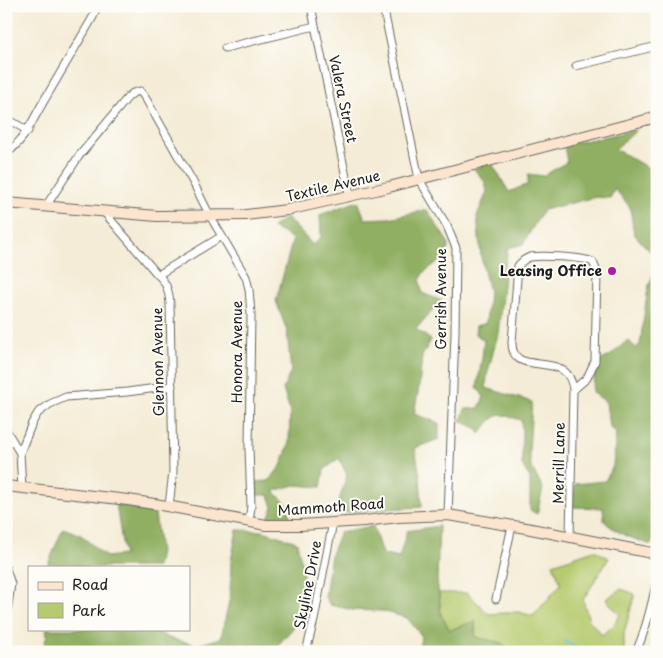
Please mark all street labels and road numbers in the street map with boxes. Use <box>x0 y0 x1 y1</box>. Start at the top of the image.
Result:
street label: Valera Street <box>324 53 363 145</box>
street label: Textile Avenue <box>284 164 382 207</box>
street label: Gerrish Avenue <box>430 248 451 350</box>
street label: Honora Avenue <box>226 300 247 403</box>
street label: Glennon Avenue <box>146 307 169 417</box>
street label: Merrill Lane <box>547 422 570 504</box>
street label: Mammoth Road <box>277 492 385 521</box>
street label: Skyline Drive <box>289 539 326 631</box>

